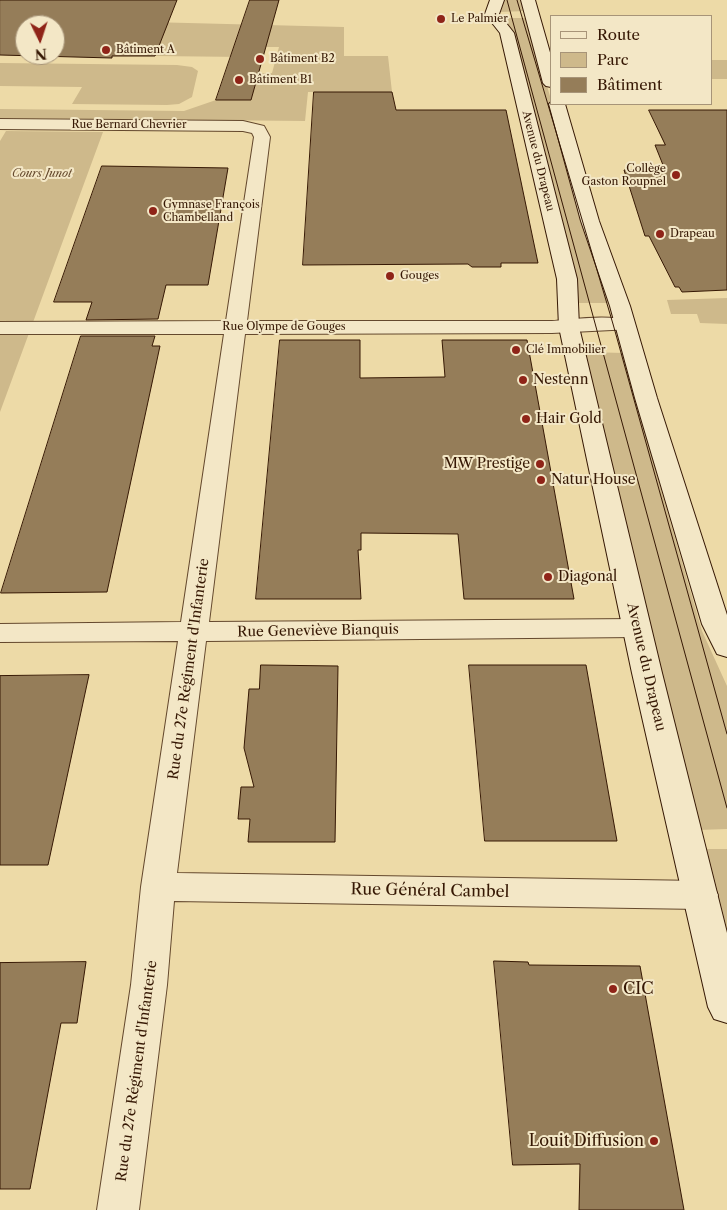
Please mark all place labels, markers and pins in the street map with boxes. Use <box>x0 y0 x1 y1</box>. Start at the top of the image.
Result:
place label: Le Palmier <box>451 12 508 26</box>
marker: Le Palmier <box>435 13 447 25</box>
place label: Bâtiment A <box>116 43 175 57</box>
marker: Bâtiment A <box>100 44 112 56</box>
place label: Bâtiment B2 <box>270 52 335 66</box>
marker: Bâtiment B2 <box>254 53 266 65</box>
place label: Bâtiment B1 <box>249 73 312 87</box>
marker: Bâtiment B1 <box>233 74 245 86</box>
place label: Collège Gaston Roupnel <box>582 162 666 188</box>
marker: Collège Gaston Roupnel <box>670 169 682 181</box>
place label: Gymnase François Chambelland <box>163 198 260 224</box>
marker: Gymnase François Chambelland <box>147 205 159 217</box>
place label: Drapeau <box>670 227 715 241</box>
marker: Drapeau <box>654 228 666 240</box>
place label: Gouges <box>400 269 439 283</box>
marker: Gouges <box>384 270 396 282</box>
place label: Clé Immobilier <box>526 343 606 357</box>
marker: Clé Immobilier <box>510 344 522 356</box>
place label: Nestenn <box>533 372 588 388</box>
marker: Nestenn <box>517 374 529 386</box>
place label: Hair Gold <box>536 411 602 427</box>
marker: Hair Gold <box>520 413 532 425</box>
place label: MW Prestige <box>444 456 530 472</box>
marker: MW Prestige <box>534 458 546 470</box>
place label: Natur House <box>551 472 636 488</box>
marker: Natur House <box>535 474 547 486</box>
place label: Diagonal <box>558 569 617 585</box>
marker: Diagonal <box>542 571 554 583</box>
place label: CIC <box>623 979 654 999</box>
marker: CIC <box>607 983 619 995</box>
place label: Louit Diffusion <box>529 1131 644 1151</box>
marker: Louit Diffusion <box>648 1135 660 1147</box>

